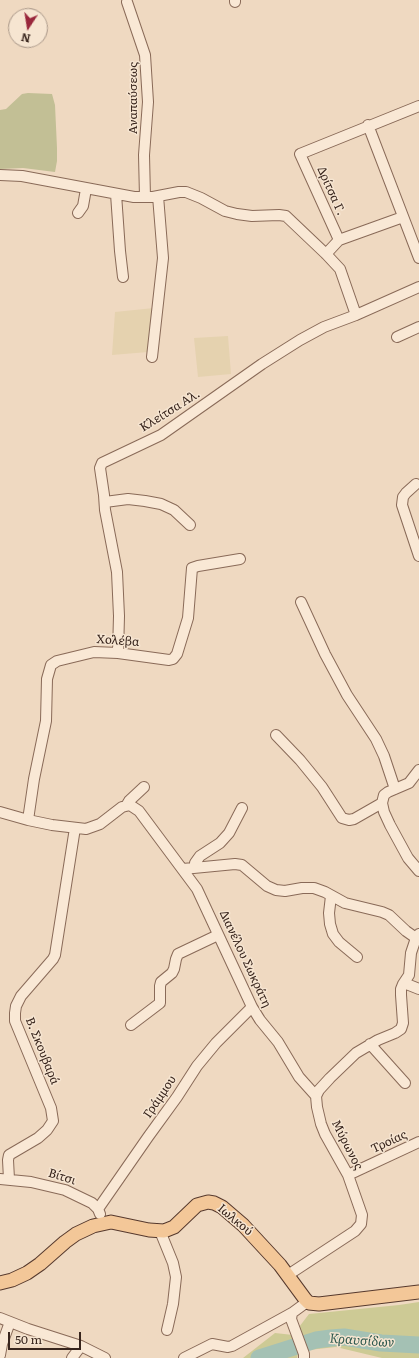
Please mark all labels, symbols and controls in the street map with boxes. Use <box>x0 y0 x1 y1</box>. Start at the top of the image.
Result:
north arrow <box>8 8 48 48</box>
text: N <box>20 30 32 48</box>
street label: Αναπαύσεως <box>126 62 140 134</box>
street label: Δρίτσα Γ. <box>314 164 348 218</box>
street label: Κλείτσα Αλ. <box>137 387 203 435</box>
street label: Χολέβα <box>96 632 140 650</box>
street label: Διανέλου Σωκράτη <box>216 908 274 1010</box>
street label: Β. Σκουβαρά <box>22 1015 62 1087</box>
street label: Γράμμου <box>141 1073 179 1121</box>
street label: Μύρωνος <box>328 1118 366 1172</box>
street label: Τροίας <box>369 1127 409 1157</box>
street label: Βίτσι <box>46 1166 78 1188</box>
street label: Ιωλκού <box>215 1201 255 1239</box>
scale bar <box>10 1324 83 1350</box>
text: 50 m <box>15 1330 42 1348</box>
water label: Κραυσίδων <box>329 1331 395 1351</box>

